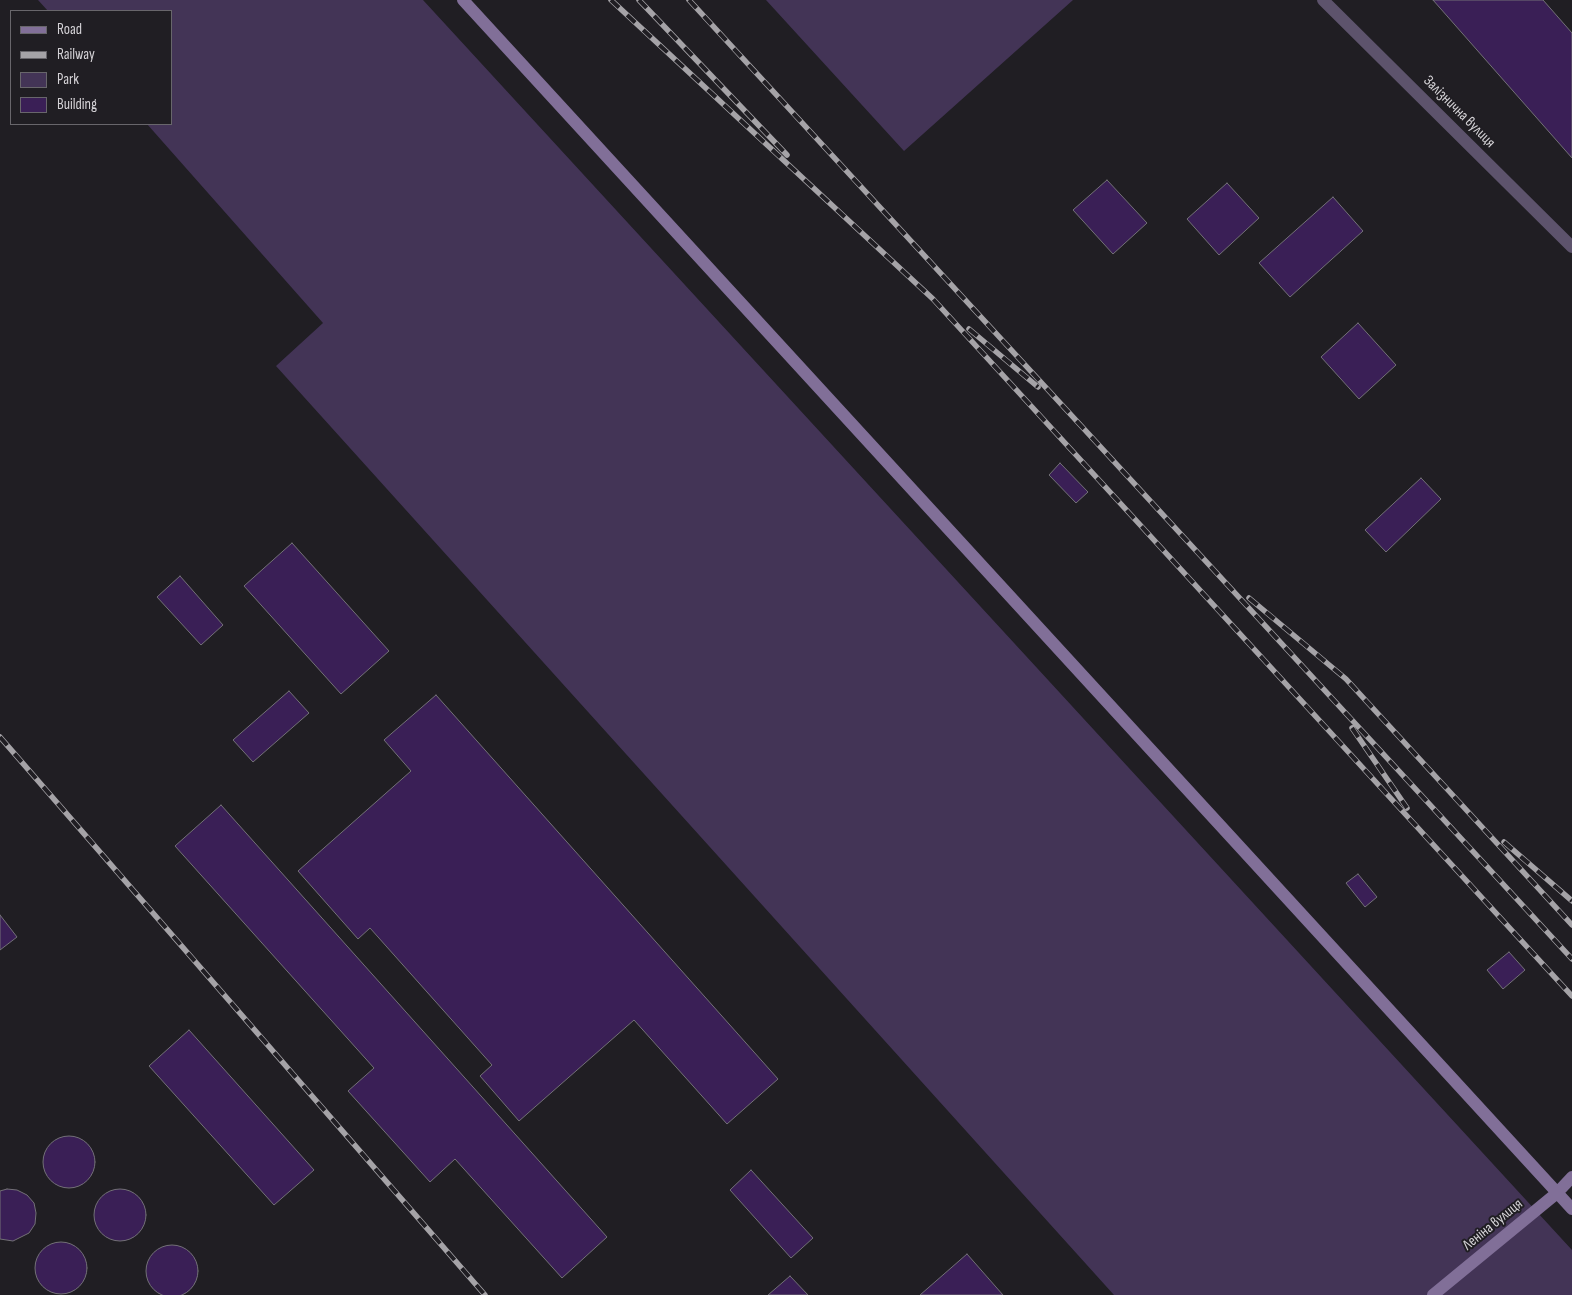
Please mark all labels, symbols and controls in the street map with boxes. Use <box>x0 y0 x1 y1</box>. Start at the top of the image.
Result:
legend <box>10 10 172 125</box>
text: Road <box>57 20 82 39</box>
text: Railway <box>57 45 95 64</box>
text: Park <box>57 70 79 89</box>
street label: Залізнична вулиця <box>1419 72 1499 152</box>
text: Building <box>57 95 97 114</box>
street label: Леніна вулиця <box>1459 1195 1527 1255</box>

